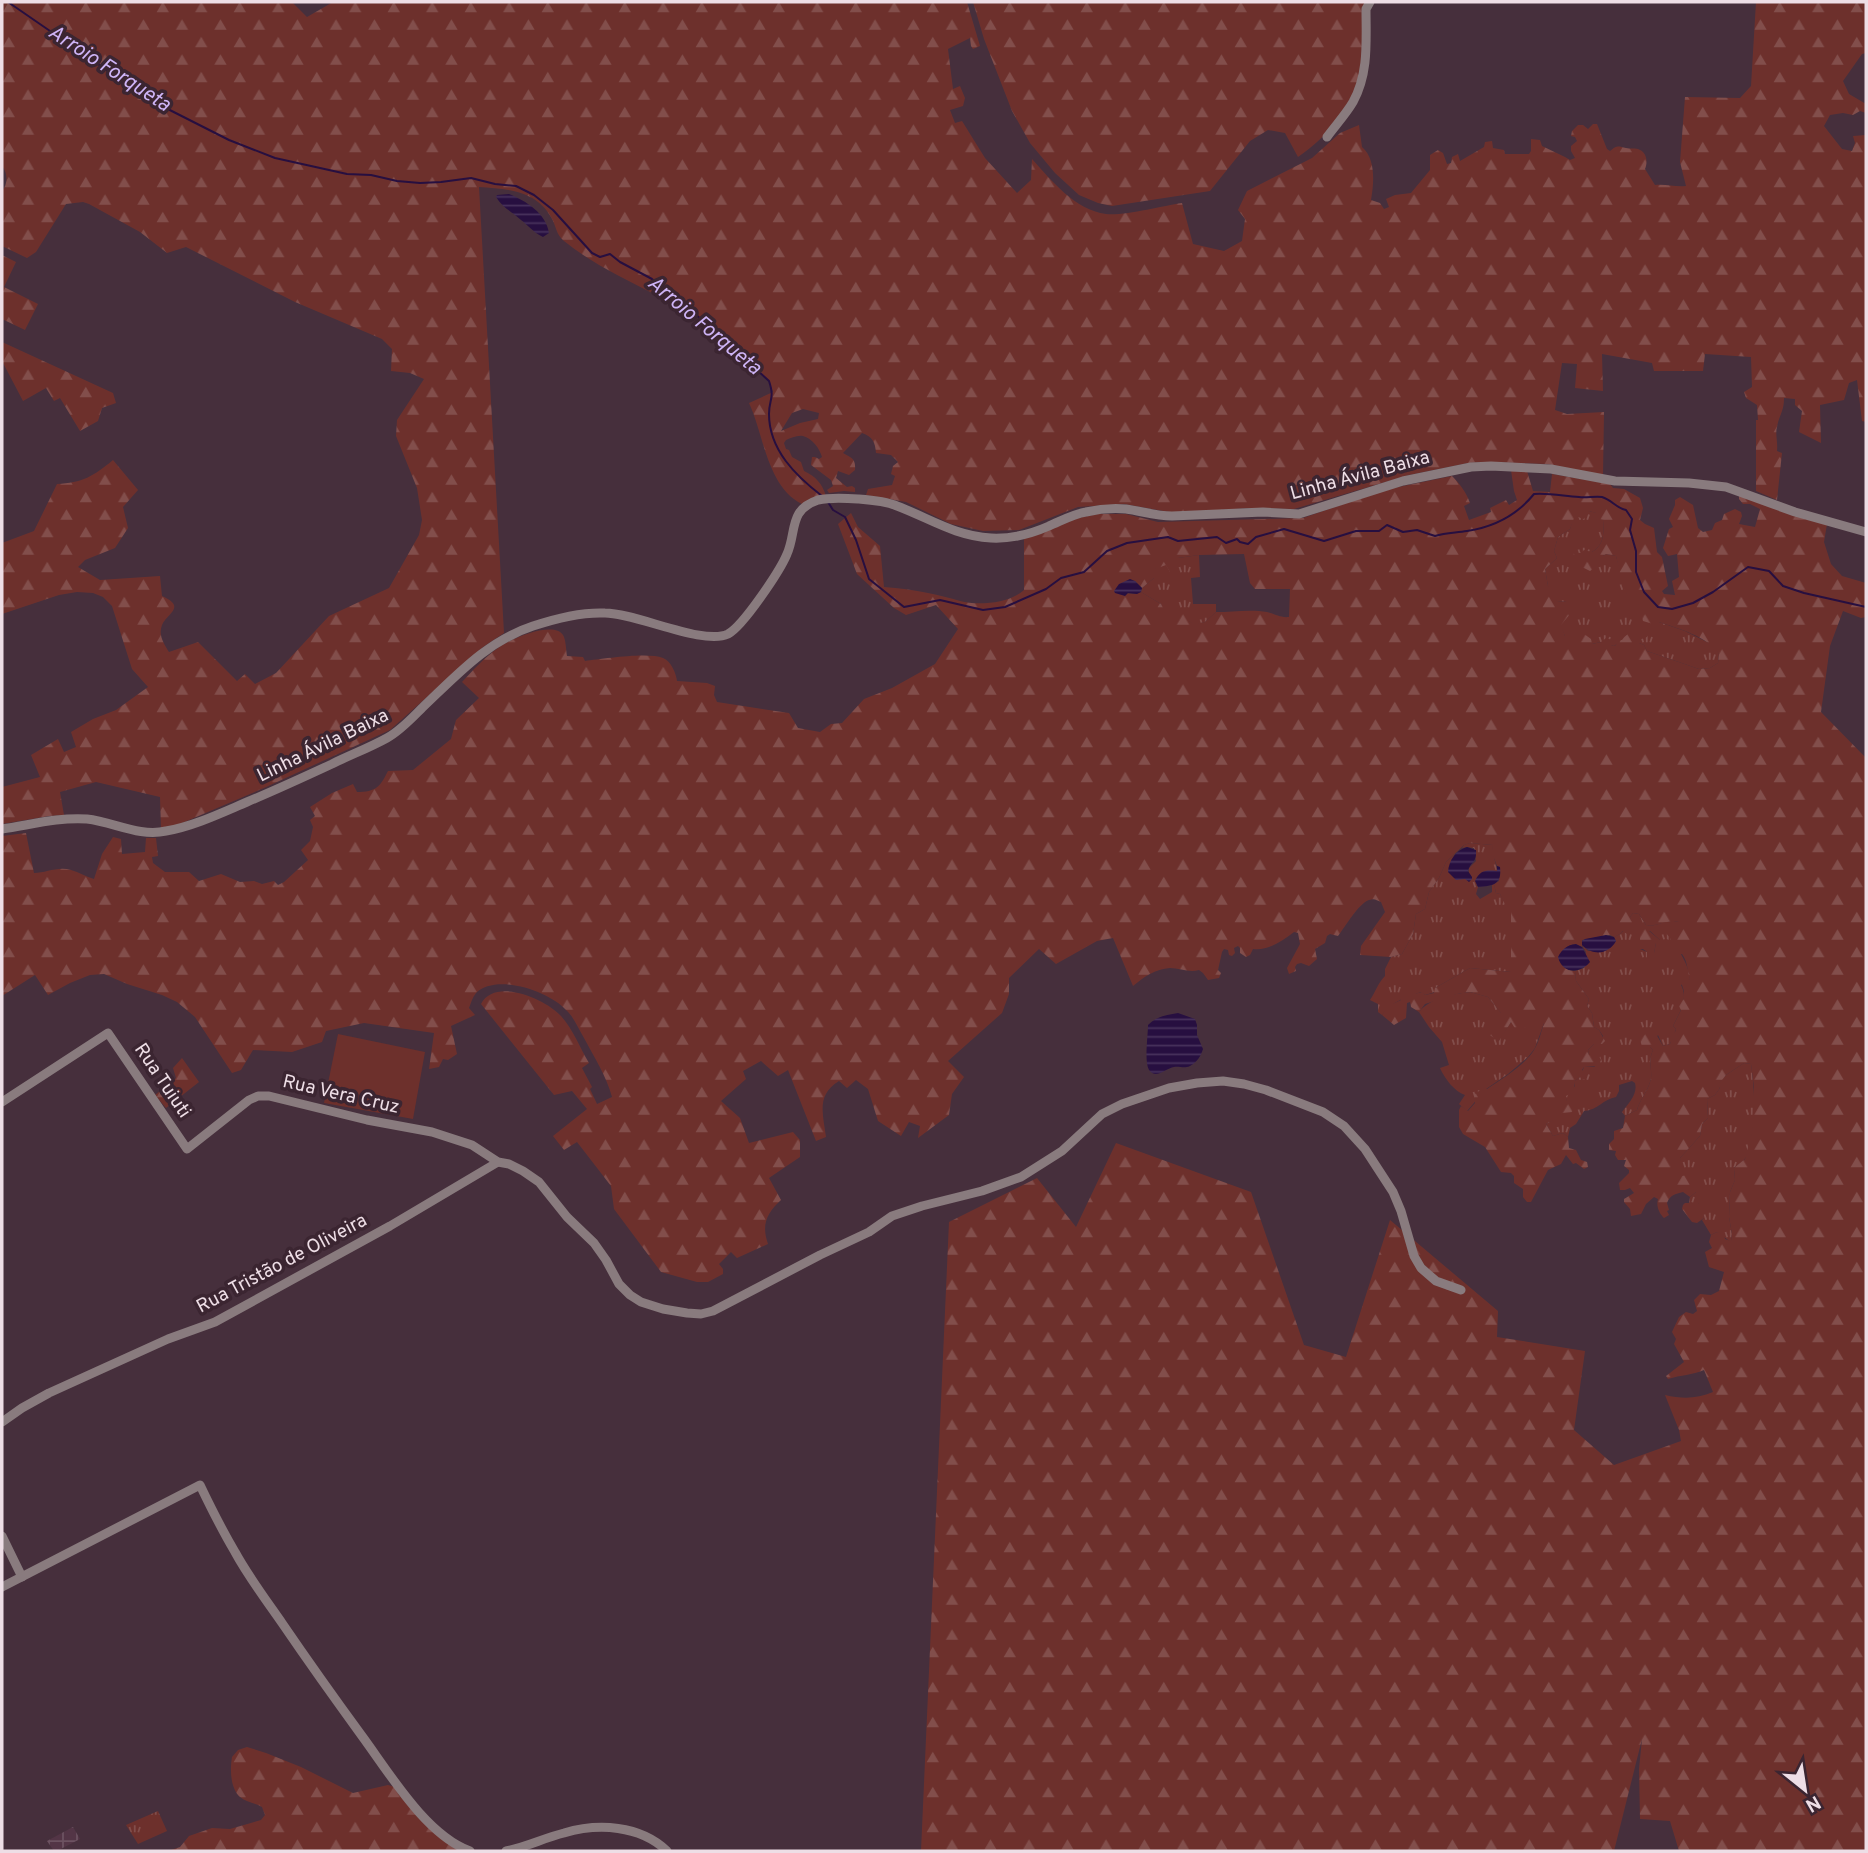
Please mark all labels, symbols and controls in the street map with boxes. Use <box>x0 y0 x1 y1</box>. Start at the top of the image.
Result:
water label: Arroio Forqueta <box>43 19 176 119</box>
water label: Arroio Forqueta <box>641 270 767 382</box>
street label: Linha Ávila Baixa <box>1287 445 1432 506</box>
street label: Linha Ávila Baixa <box>253 703 393 788</box>
street label: Rua Tuiuti <box>128 1039 196 1123</box>
street label: Rua Vera Cruz <box>280 1070 402 1120</box>
street label: Rua Tristão de Oliveira <box>193 1209 371 1319</box>
north arrow <box>1770 1755 1840 1825</box>
text: N <box>1801 1789 1824 1817</box>

